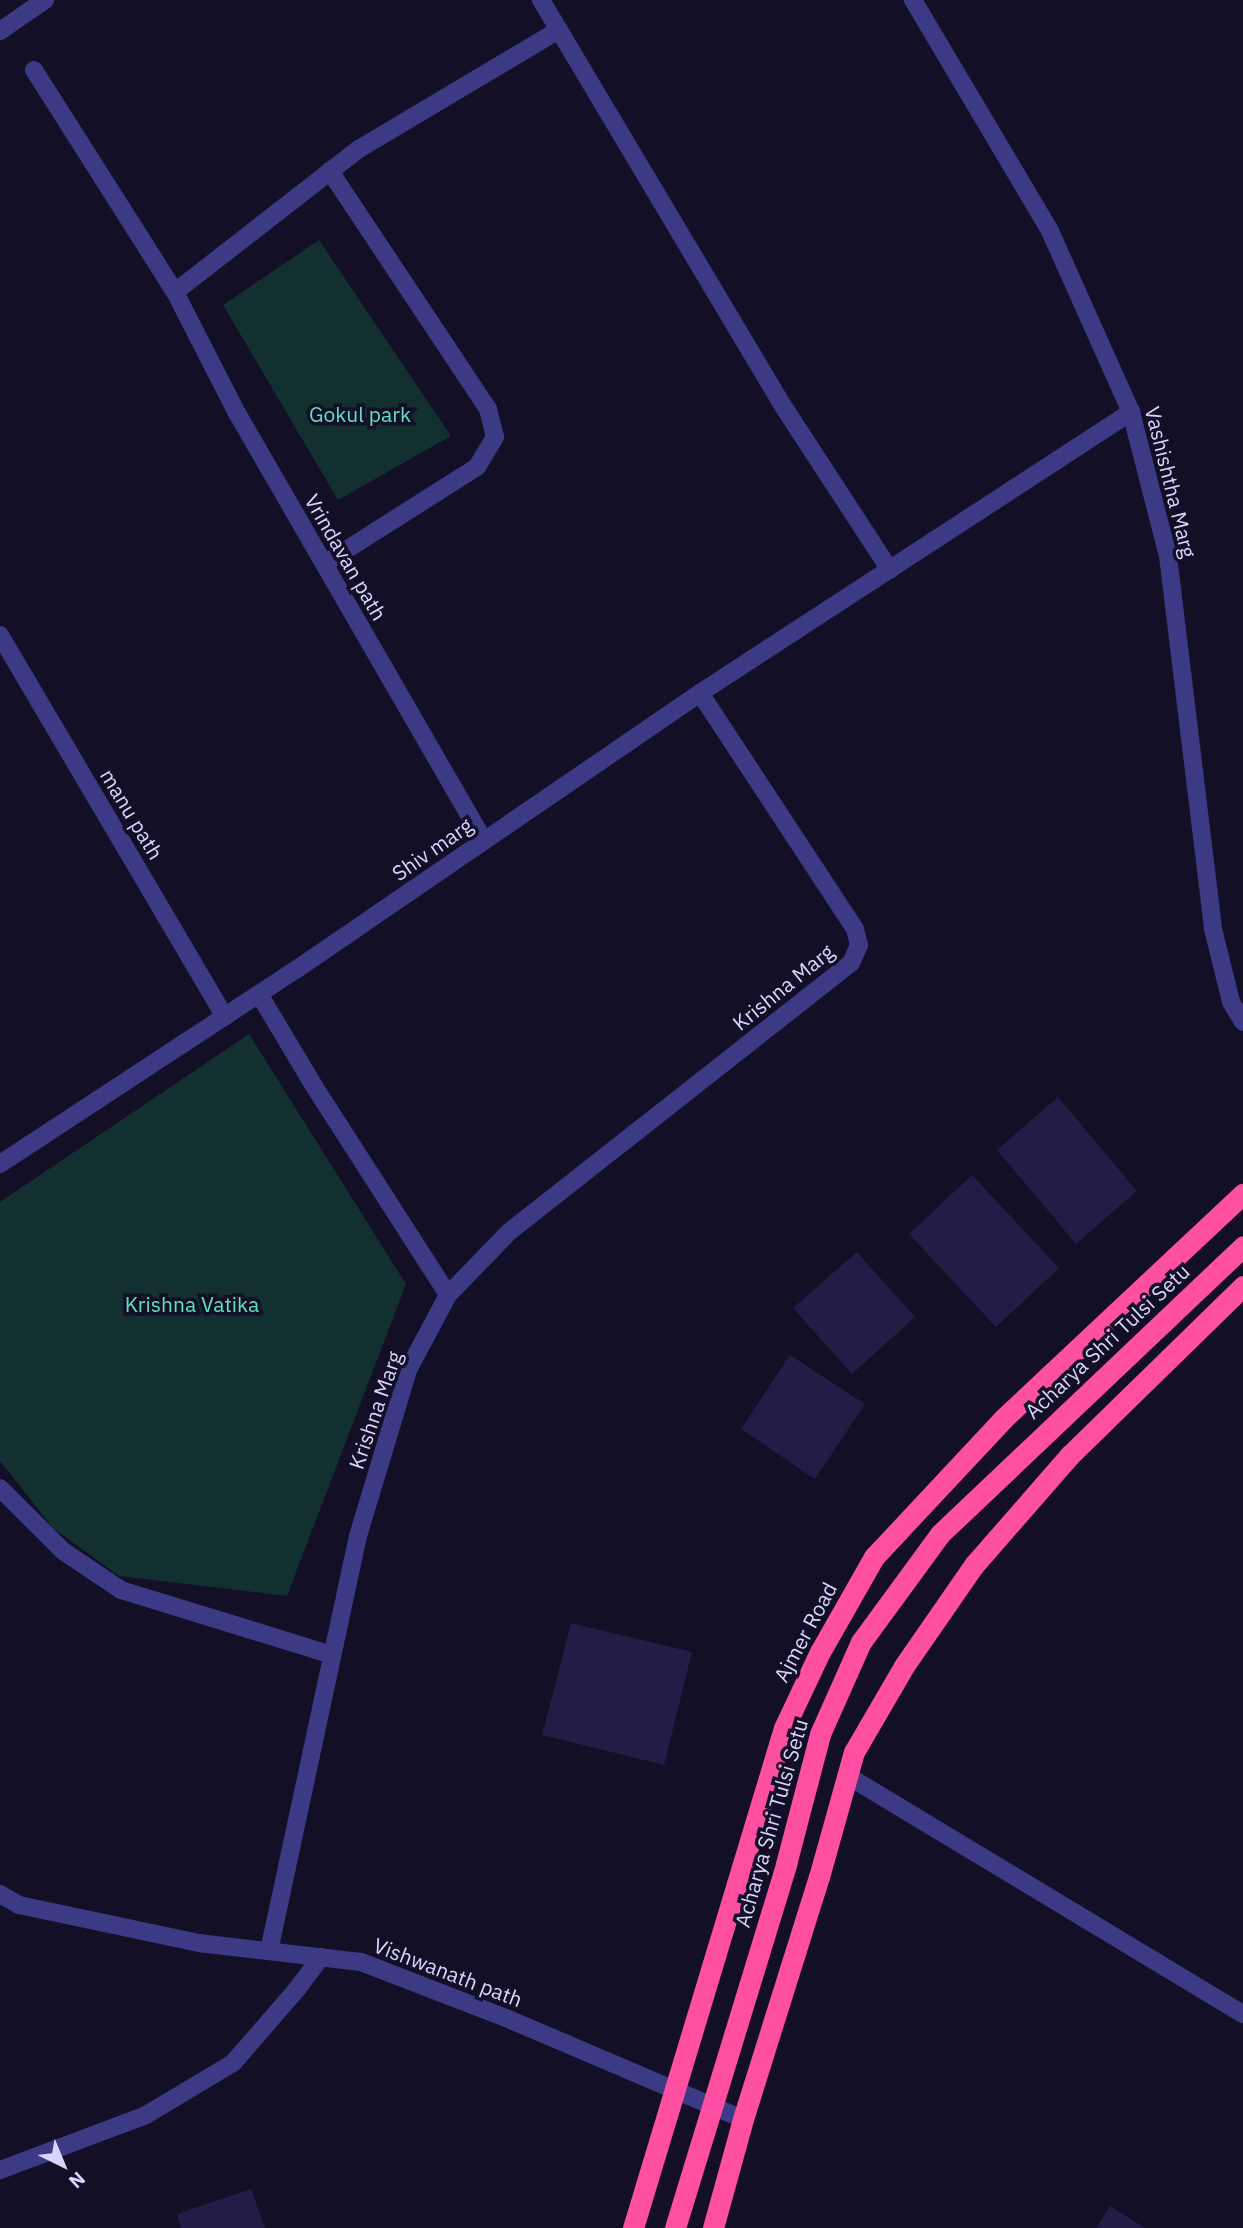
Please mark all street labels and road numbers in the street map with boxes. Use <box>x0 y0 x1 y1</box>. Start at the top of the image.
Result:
street label: Vashishtha Marg <box>1140 404 1202 560</box>
street label: Vrindavan path <box>300 489 392 625</box>
street label: manu path <box>95 764 169 864</box>
street label: Shiv marg <box>387 812 477 886</box>
street label: Krishna Marg <box>727 939 839 1035</box>
street label: Acharya Shri Tulsi Setu <box>1020 1258 1194 1424</box>
street label: Krishna Marg <box>343 1348 407 1472</box>
street label: Ajmer Road <box>768 1578 842 1686</box>
street label: Acharya Shri Tulsi Setu <box>729 1716 813 1930</box>
street label: Vishwanath path <box>370 1932 526 2012</box>

